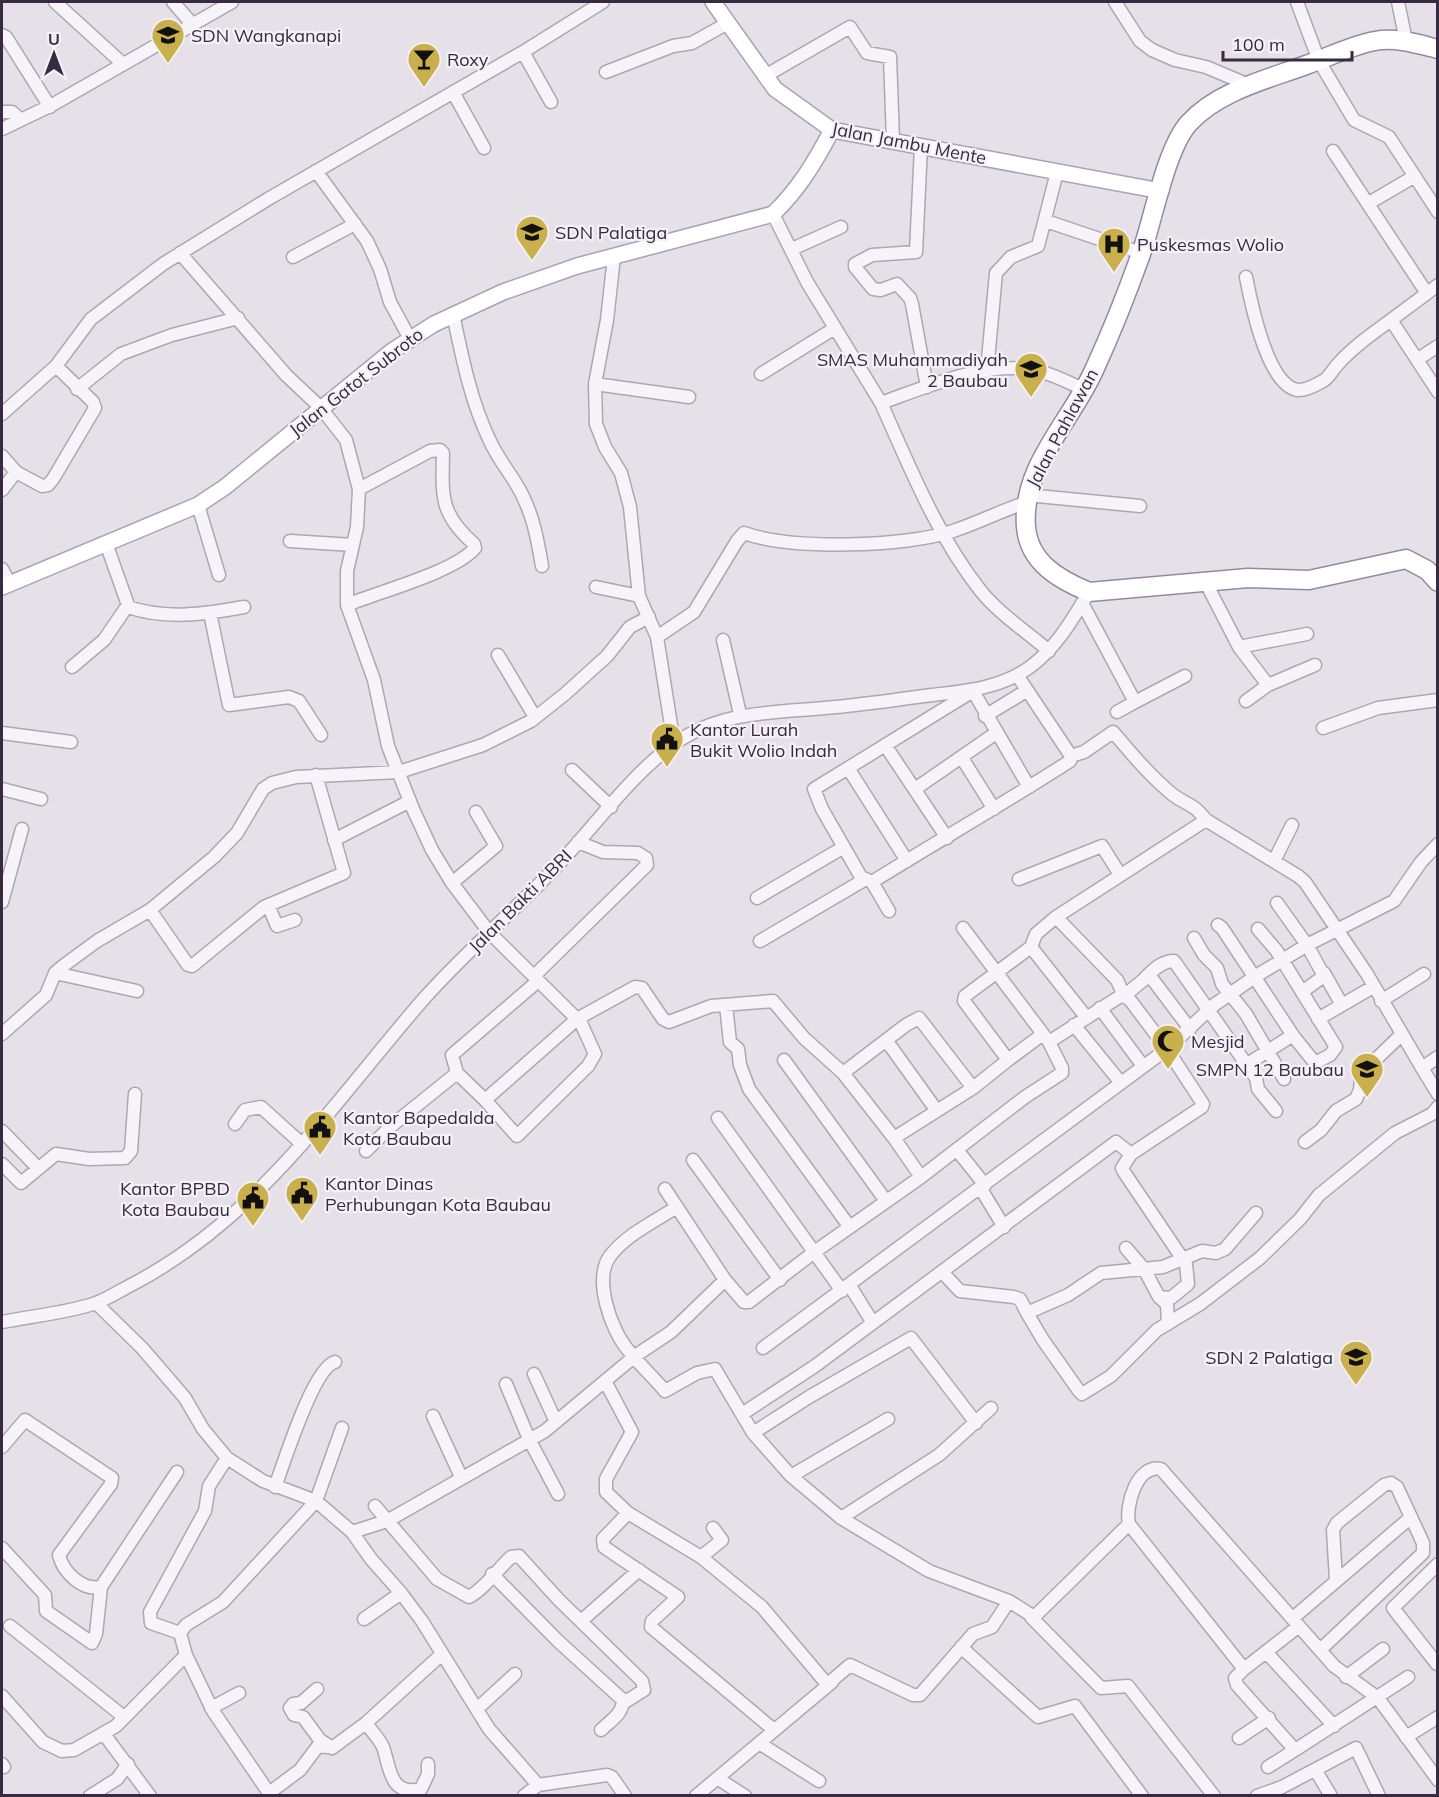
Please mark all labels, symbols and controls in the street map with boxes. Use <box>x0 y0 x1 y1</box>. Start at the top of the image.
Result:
school or university icon: SDN Wangkanapi <box>150 17 186 64</box>
north arrow <box>24 24 84 84</box>
place label: SDN Wangkanapi <box>191 24 341 47</box>
scale bar <box>1223 24 1352 62</box>
text: U <box>48 29 60 49</box>
text: 100 m <box>1232 33 1285 56</box>
bar icon: Roxy <box>406 41 442 88</box>
place label: Roxy <box>447 48 489 71</box>
street label: Jalan Jambu Mente <box>830 117 988 169</box>
school or university icon: SDN Palatiga <box>514 214 550 261</box>
place label: SDN Palatiga <box>555 221 667 244</box>
hospital icon: Puskesmas Wolio <box>1096 226 1132 273</box>
place label: Puskesmas Wolio <box>1137 233 1284 256</box>
street label: Jalan Gatot Subroto <box>284 322 428 442</box>
place label: SMAS Muhammadiyah 2 Baubau <box>817 348 1008 392</box>
school or university icon: SMAS Muhammadiyah 2 Baubau <box>1013 351 1049 398</box>
street label: Jalan Pahlawan <box>1021 365 1103 491</box>
place label: Kantor Lurah Bukit Wolio Indah <box>690 718 837 762</box>
public building icon: Kantor Lurah Bukit Wolio Indah <box>649 721 685 768</box>
street label: Jalan Bakti ABRI <box>463 844 577 958</box>
mosque icon: Mesjid <box>1150 1023 1186 1070</box>
place label: Mesjid <box>1191 1030 1245 1053</box>
school or university icon: SMPN 12 Baubau <box>1349 1051 1385 1098</box>
place label: SMPN 12 Baubau <box>1196 1058 1344 1081</box>
place label: Kantor Bapedalda Kota Baubau <box>343 1106 495 1150</box>
public building icon: Kantor Bapedalda Kota Baubau <box>302 1109 338 1156</box>
place label: Kantor Dinas Perhubungan Kota Baubau <box>325 1172 551 1216</box>
public building icon: Kantor Dinas Perhubungan Kota Baubau <box>284 1175 320 1222</box>
place label: Kantor BPBD Kota Baubau <box>120 1177 230 1221</box>
public building icon: Kantor BPBD Kota Baubau <box>235 1180 271 1227</box>
school or university icon: SDN 2 Palatiga <box>1338 1339 1374 1386</box>
place label: SDN 2 Palatiga <box>1205 1346 1333 1369</box>

